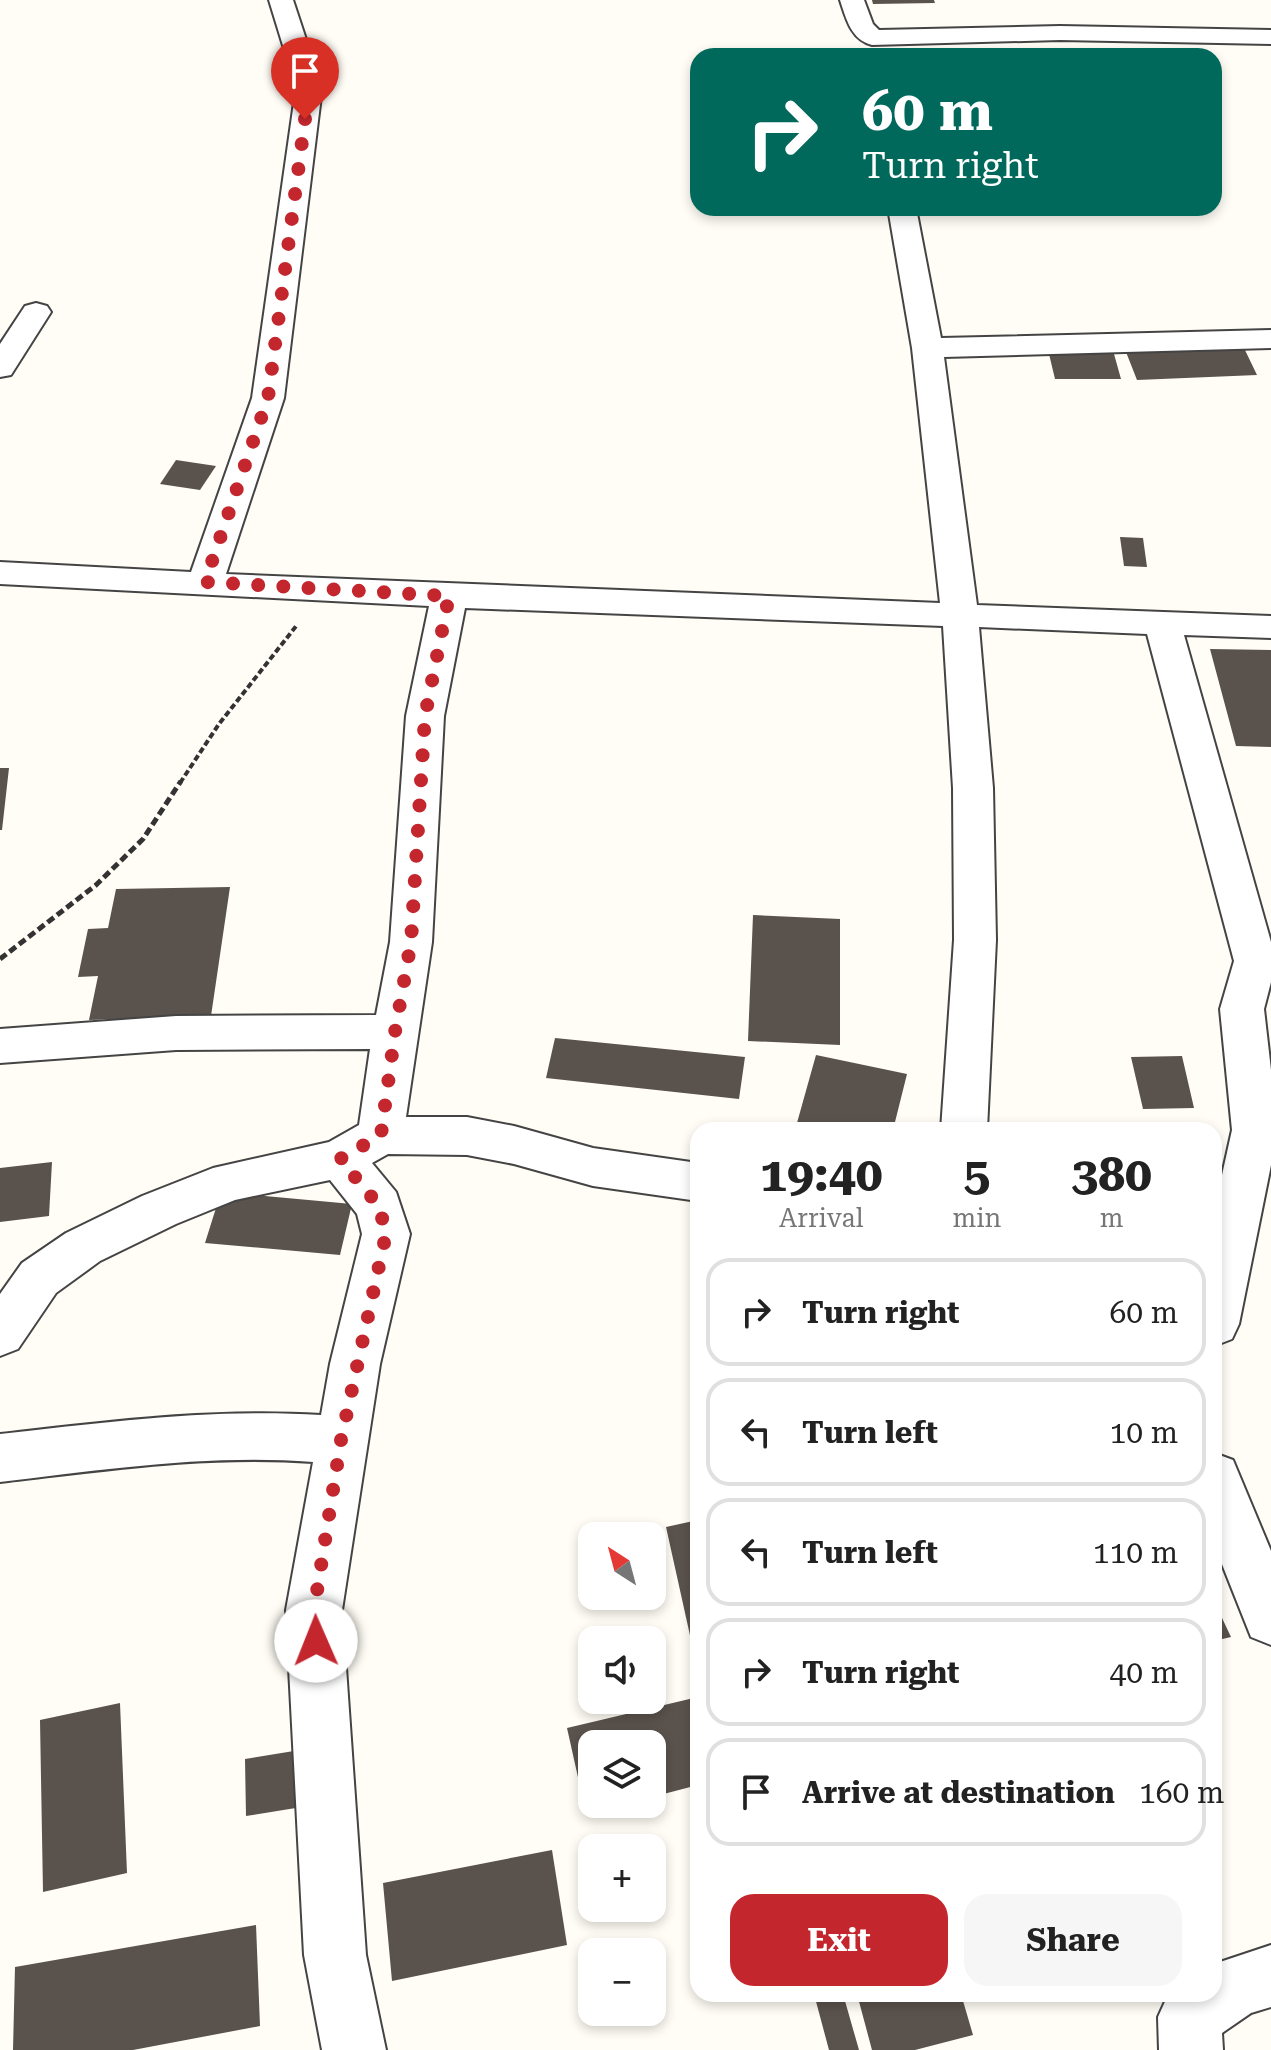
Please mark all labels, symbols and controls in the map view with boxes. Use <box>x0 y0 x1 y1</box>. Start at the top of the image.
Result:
pin <box>271 37 339 119</box>
icon: arrive <box>283 49 327 93</box>
text: 60 m <box>862 78 993 144</box>
icon: right <box>730 80 834 184</box>
text: Turn right <box>862 145 1039 187</box>
text: 19:40 <box>760 1147 883 1203</box>
text: 5 <box>963 1147 990 1203</box>
text: 380 <box>1071 1147 1152 1203</box>
text: Arrival <box>779 1203 864 1233</box>
text: min <box>953 1203 1001 1233</box>
text: m <box>1100 1203 1124 1233</box>
icon: right <box>734 1290 778 1334</box>
text: Turn right <box>802 1295 959 1330</box>
text: 60 m <box>1109 1295 1178 1330</box>
icon: left <box>734 1410 778 1454</box>
text: Turn left <box>802 1415 938 1450</box>
text: 10 m <box>1109 1415 1178 1450</box>
north arrow <box>578 1522 666 1610</box>
map controls <box>578 1522 666 2026</box>
icon: left <box>734 1530 778 1574</box>
text: Turn left <box>802 1535 938 1570</box>
text: 110 m <box>1093 1535 1178 1570</box>
position arrow <box>274 1599 358 1683</box>
button: sound <box>578 1626 666 1714</box>
icon: right <box>734 1650 778 1694</box>
text: Turn right <box>802 1655 959 1690</box>
text: 40 m <box>1109 1655 1178 1690</box>
button: layers <box>578 1730 666 1818</box>
icon: arrive <box>734 1770 778 1814</box>
text: Arrive at destination <box>802 1775 1115 1810</box>
text: 160 m <box>1139 1775 1224 1810</box>
button: + <box>578 1834 666 1922</box>
button: Exit <box>730 1894 948 1986</box>
button: Share <box>964 1894 1182 1986</box>
button: − <box>578 1938 666 2026</box>

